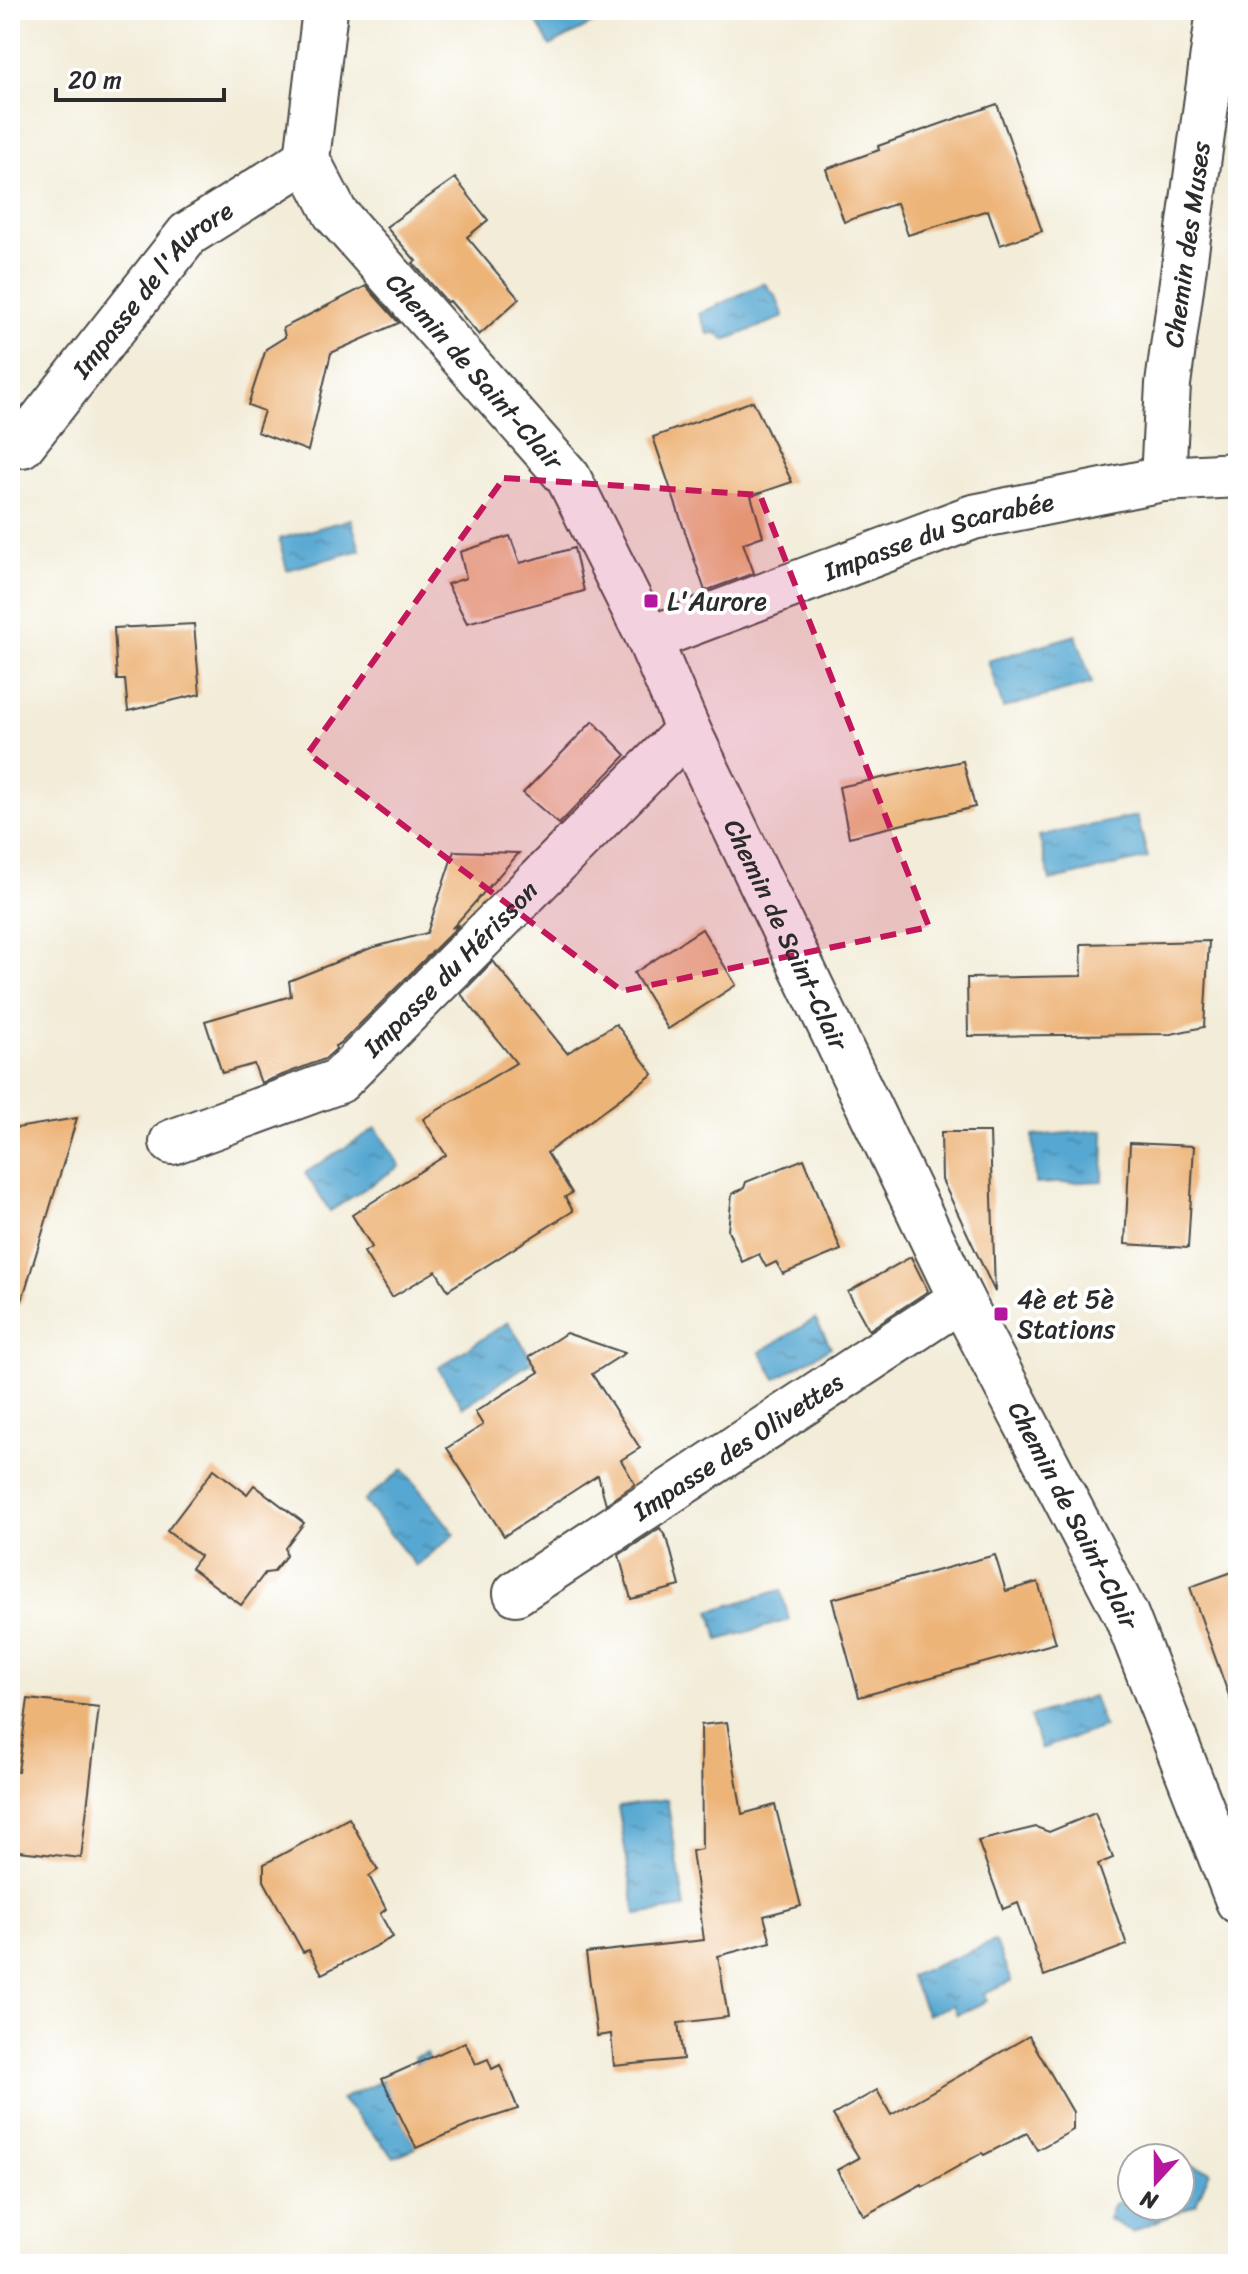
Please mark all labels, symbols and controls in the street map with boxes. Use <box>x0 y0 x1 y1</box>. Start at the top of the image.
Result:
scale bar <box>56 52 224 102</box>
text: 20 m <box>68 59 122 101</box>
street label: Chemin des Muses <box>1150 138 1224 350</box>
street label: Impasse de l'Aurore <box>59 188 243 389</box>
street label: Chemin de Saint-Clair <box>374 262 576 482</box>
street label: Impasse du Scarabée <box>816 478 1058 595</box>
place label: L'Aurore <box>667 578 767 624</box>
marker: L'Aurore <box>642 592 660 610</box>
street label: Chemin de Saint-Clair <box>711 811 862 1059</box>
street label: Impasse du Hérisson <box>351 869 550 1069</box>
place label: 4è et 5è Stations <box>1017 1276 1116 1352</box>
marker: 4è et 5è Stations <box>992 1305 1010 1323</box>
street label: Impasse des Olivettes <box>622 1359 853 1534</box>
street label: Chemin de Saint-Clair <box>995 1393 1153 1637</box>
north arrow <box>1116 2142 1196 2222</box>
text: N <box>1134 2179 1164 2222</box>

